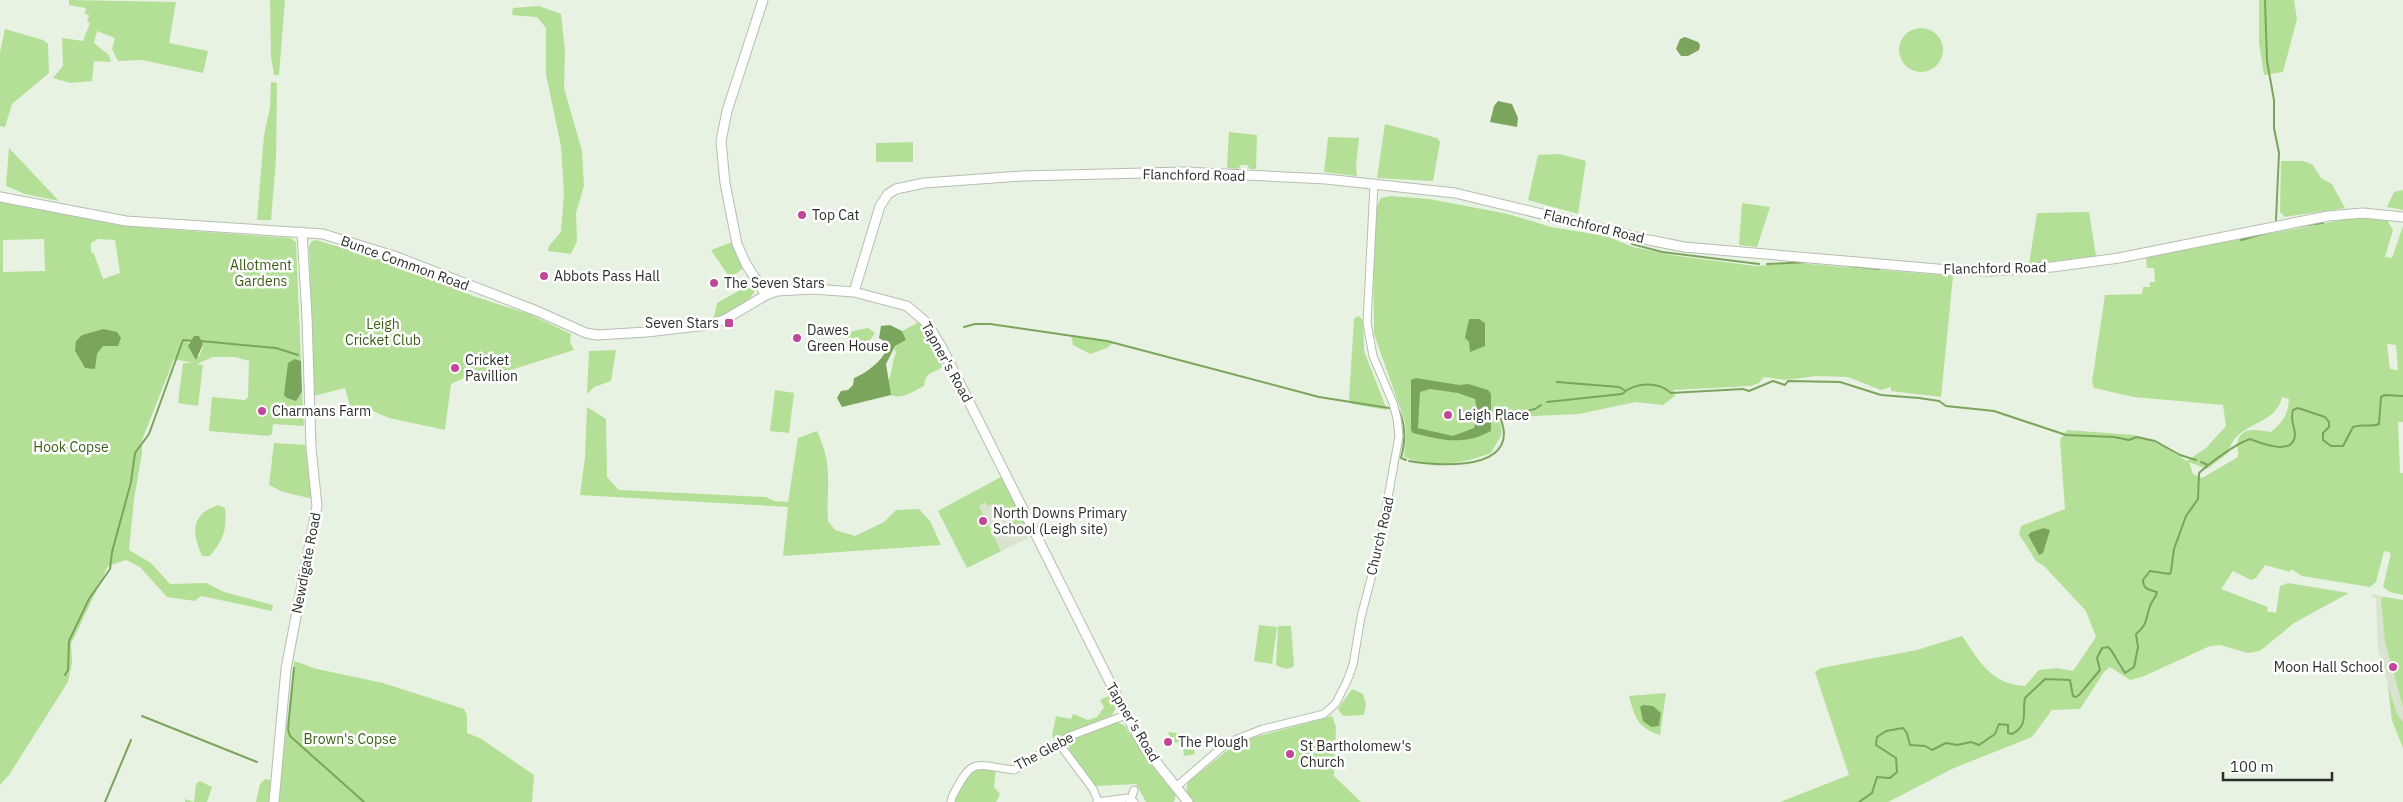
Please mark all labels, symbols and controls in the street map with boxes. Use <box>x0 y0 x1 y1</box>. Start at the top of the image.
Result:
street label: Flanchford Road <box>1142 165 1246 185</box>
street label: Flanchford Road <box>1542 205 1646 247</box>
place label: Top Cat <box>812 206 860 224</box>
marker: Top Cat <box>796 209 808 221</box>
street label: Bunce Common Road <box>338 231 472 295</box>
park label: Allotment Gardens <box>230 256 292 290</box>
street label: Flanchford Road <box>1943 258 2047 278</box>
place label: Abbots Pass Hall <box>554 267 660 285</box>
marker: Abbots Pass Hall <box>538 270 550 282</box>
place label: The Seven Stars <box>724 274 825 292</box>
marker: The Seven Stars <box>708 277 720 289</box>
place label: Seven Stars <box>645 314 719 332</box>
park label: Leigh Cricket Club <box>345 315 421 349</box>
marker: Seven Stars <box>723 317 735 329</box>
street label: Tapner's Road <box>917 318 977 406</box>
place label: Dawes Green House <box>807 321 889 355</box>
marker: Dawes Green House <box>791 332 803 344</box>
place label: Cricket Pavillion <box>465 351 518 385</box>
marker: Cricket Pavillion <box>449 362 461 374</box>
place label: Charmans Farm <box>272 402 371 420</box>
marker: Charmans Farm <box>256 405 268 417</box>
place label: Leigh Place <box>1458 406 1529 424</box>
marker: Leigh Place <box>1442 409 1454 421</box>
park label: Hook Copse <box>33 438 109 456</box>
street label: Church Road <box>1362 495 1398 577</box>
place label: North Downs Primary School (Leigh site) <box>993 504 1127 538</box>
street label: Newdigate Road <box>287 511 325 615</box>
marker: North Downs Primary School (Leigh site) <box>977 515 989 527</box>
place label: Moon Hall School <box>2274 658 2383 676</box>
marker: Moon Hall School <box>2387 661 2399 673</box>
street label: Tapner's Road <box>1102 679 1164 765</box>
street label: The Glebe <box>1012 728 1077 774</box>
park label: Brown's Copse <box>303 730 397 748</box>
place label: The Plough <box>1178 733 1248 751</box>
marker: The Plough <box>1162 736 1174 748</box>
place label: St Bartholomew's Church <box>1300 737 1412 771</box>
marker: St Bartholomew's Church <box>1284 748 1296 760</box>
scale bar <box>2223 750 2332 782</box>
text: 100 m <box>2230 757 2274 776</box>

